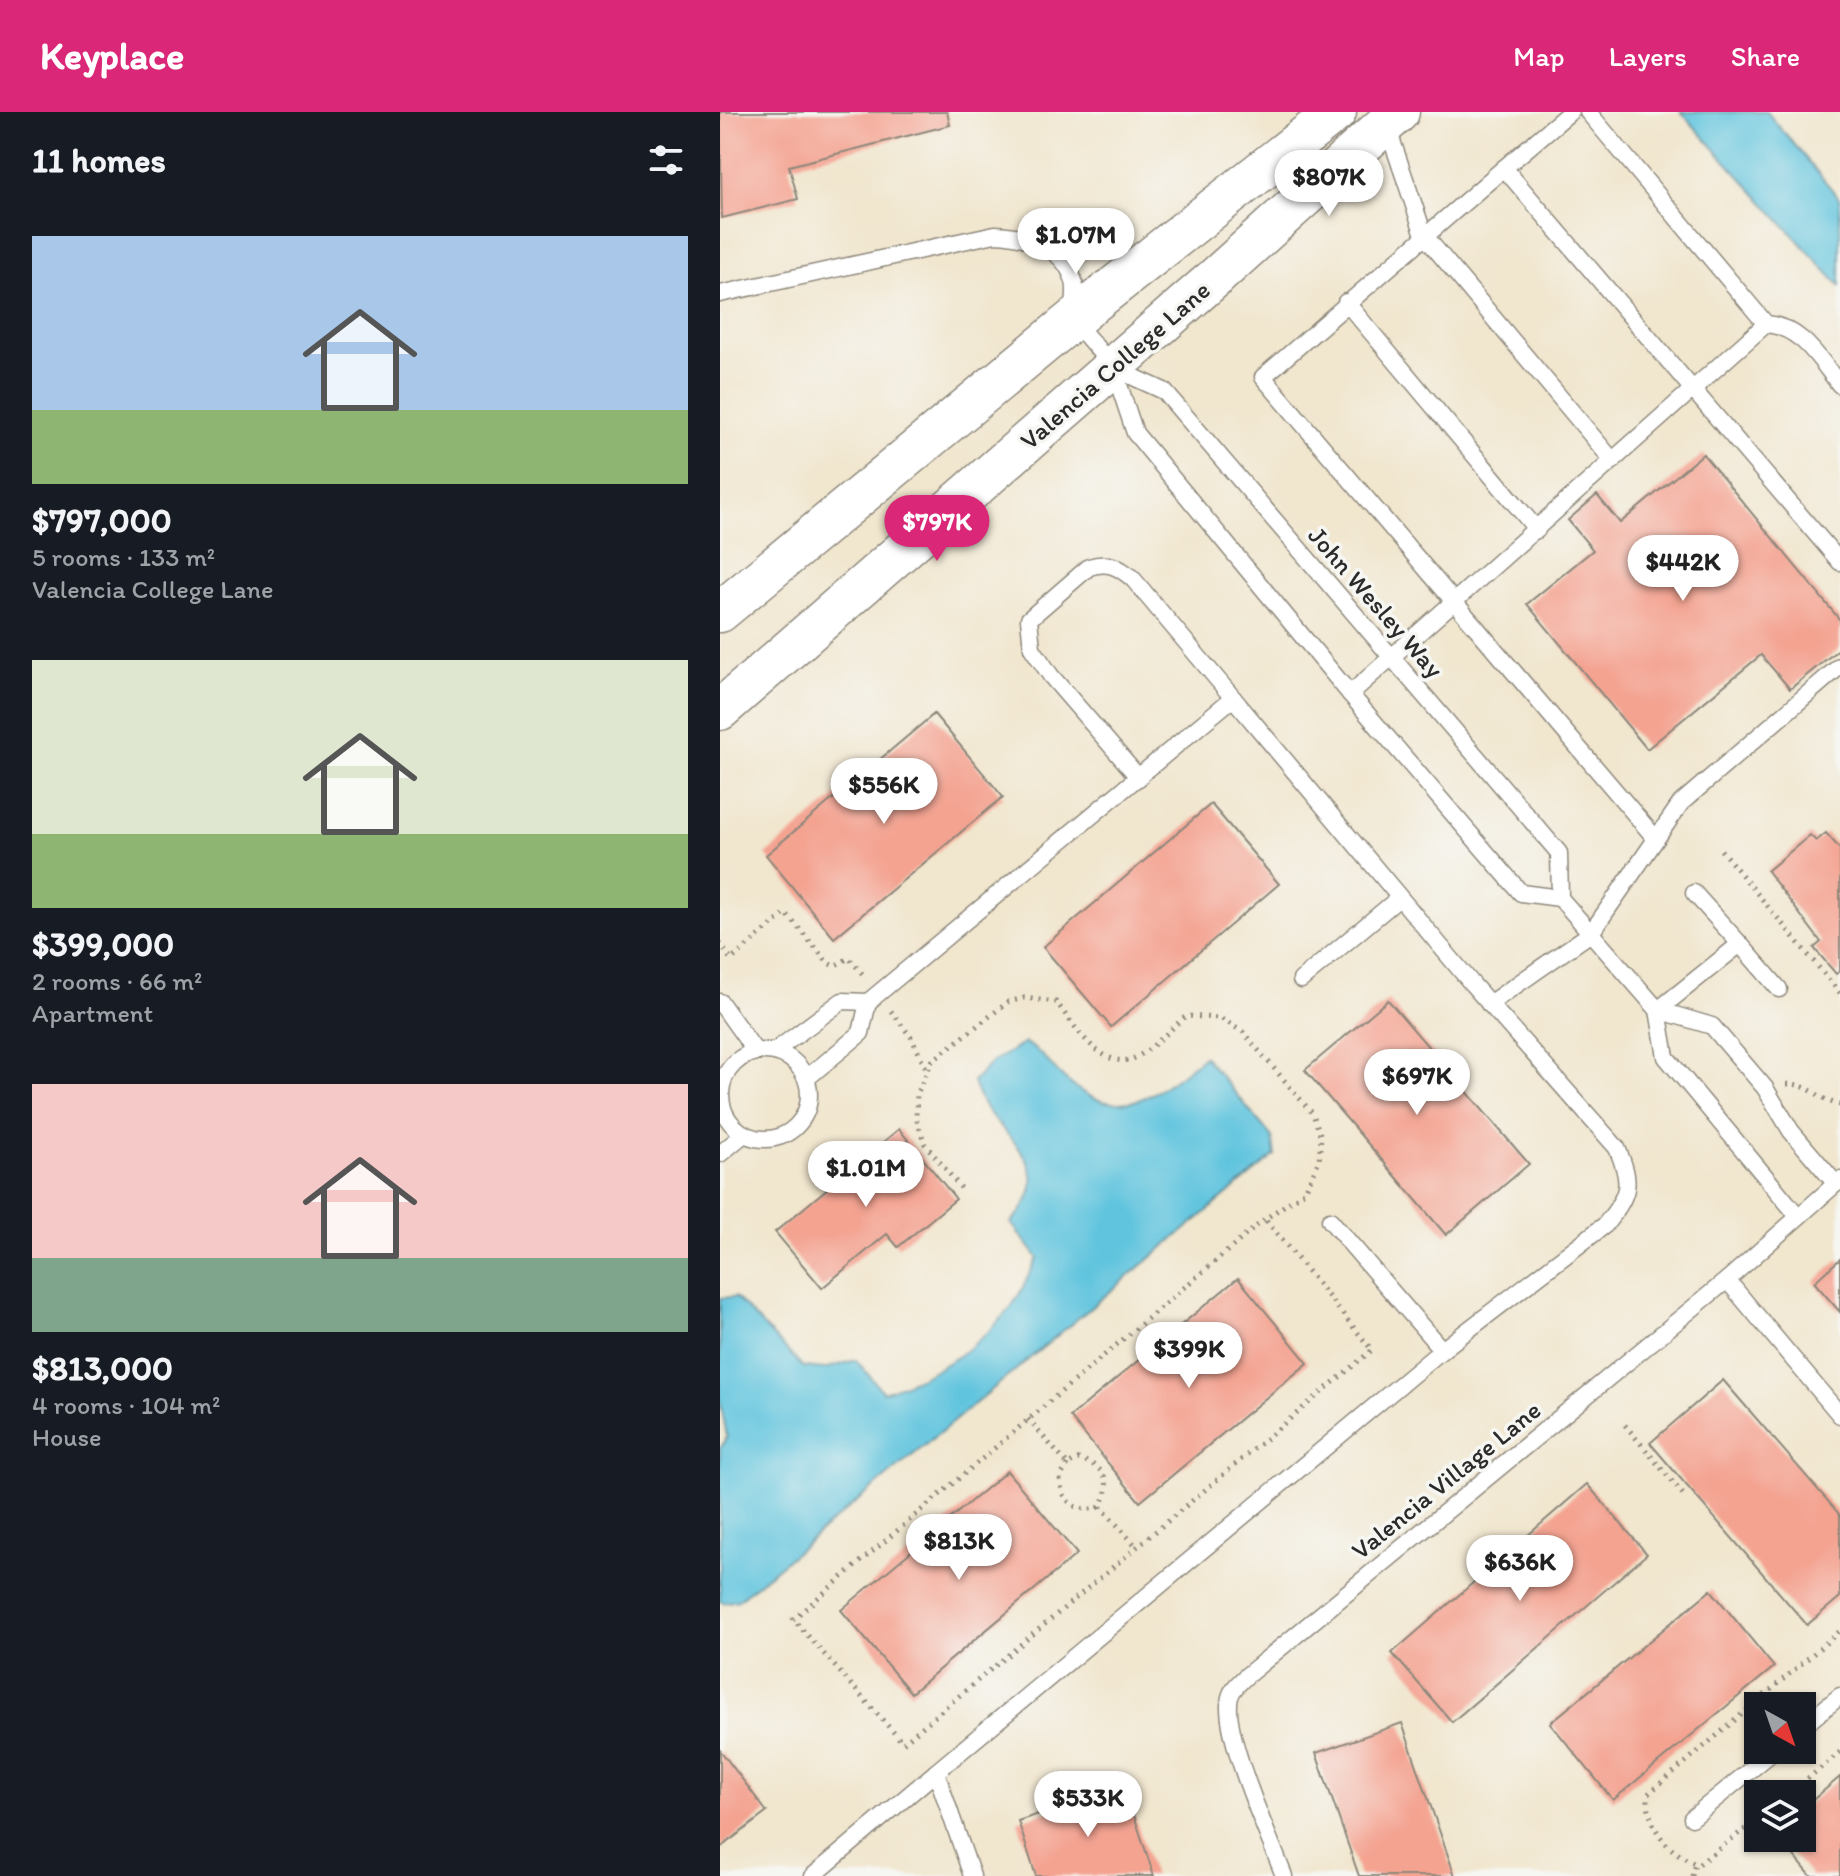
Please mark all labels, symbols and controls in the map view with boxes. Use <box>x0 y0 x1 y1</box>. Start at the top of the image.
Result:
text: Keyplace <box>40 33 184 79</box>
text: Map <box>1513 39 1565 73</box>
text: Layers <box>1609 39 1687 73</box>
text: Share <box>1731 39 1800 73</box>
icon: filters <box>644 138 688 182</box>
text: 11 homes <box>32 140 166 181</box>
pin: $807K <box>1273 150 1385 218</box>
text: $807K <box>1293 160 1365 192</box>
pin: $1.07M <box>1011 208 1141 276</box>
text: $1.07M <box>1036 218 1117 250</box>
street label: Valencia College Lane <box>1013 274 1217 456</box>
icon: home <box>288 288 432 432</box>
pin: $797K <box>881 495 993 563</box>
text: $797,000 <box>32 500 172 541</box>
text: $797K <box>902 505 972 537</box>
street label: John Wesley Way <box>1301 520 1451 684</box>
pin: $442K <box>1627 535 1739 603</box>
text: 5 rooms · 133 m² <box>32 541 215 573</box>
text: $442K <box>1646 545 1720 577</box>
text: Valencia College Lane <box>32 573 273 605</box>
icon: home <box>288 712 432 856</box>
pin: $556K <box>828 758 940 826</box>
text: $556K <box>849 768 919 800</box>
text: $399,000 <box>32 924 174 965</box>
text: 2 rooms · 66 m² <box>32 965 202 997</box>
text: Apartment <box>32 997 153 1029</box>
pin: $697K <box>1361 1049 1473 1117</box>
text: $697K <box>1382 1059 1452 1091</box>
icon: home <box>288 1136 432 1280</box>
pin: $1.01M <box>801 1141 931 1209</box>
text: $1.01M <box>826 1151 906 1183</box>
pin: $399K <box>1133 1322 1245 1390</box>
text: $399K <box>1153 1332 1225 1364</box>
text: $813,000 <box>32 1348 173 1389</box>
text: 4 rooms · 104 m² <box>32 1389 220 1421</box>
street label: Valencia Village Lane <box>1345 1394 1547 1566</box>
text: House <box>32 1421 102 1453</box>
pin: $813K <box>903 1514 1015 1582</box>
text: $813K <box>924 1524 994 1556</box>
pin: $636K <box>1464 1535 1576 1603</box>
text: $636K <box>1484 1545 1556 1577</box>
north arrow <box>1744 1692 1816 1764</box>
map controls <box>1744 1692 1816 1852</box>
pin: $533K <box>1032 1771 1144 1839</box>
button: layers <box>1744 1780 1816 1852</box>
text: $533K <box>1052 1781 1124 1813</box>

